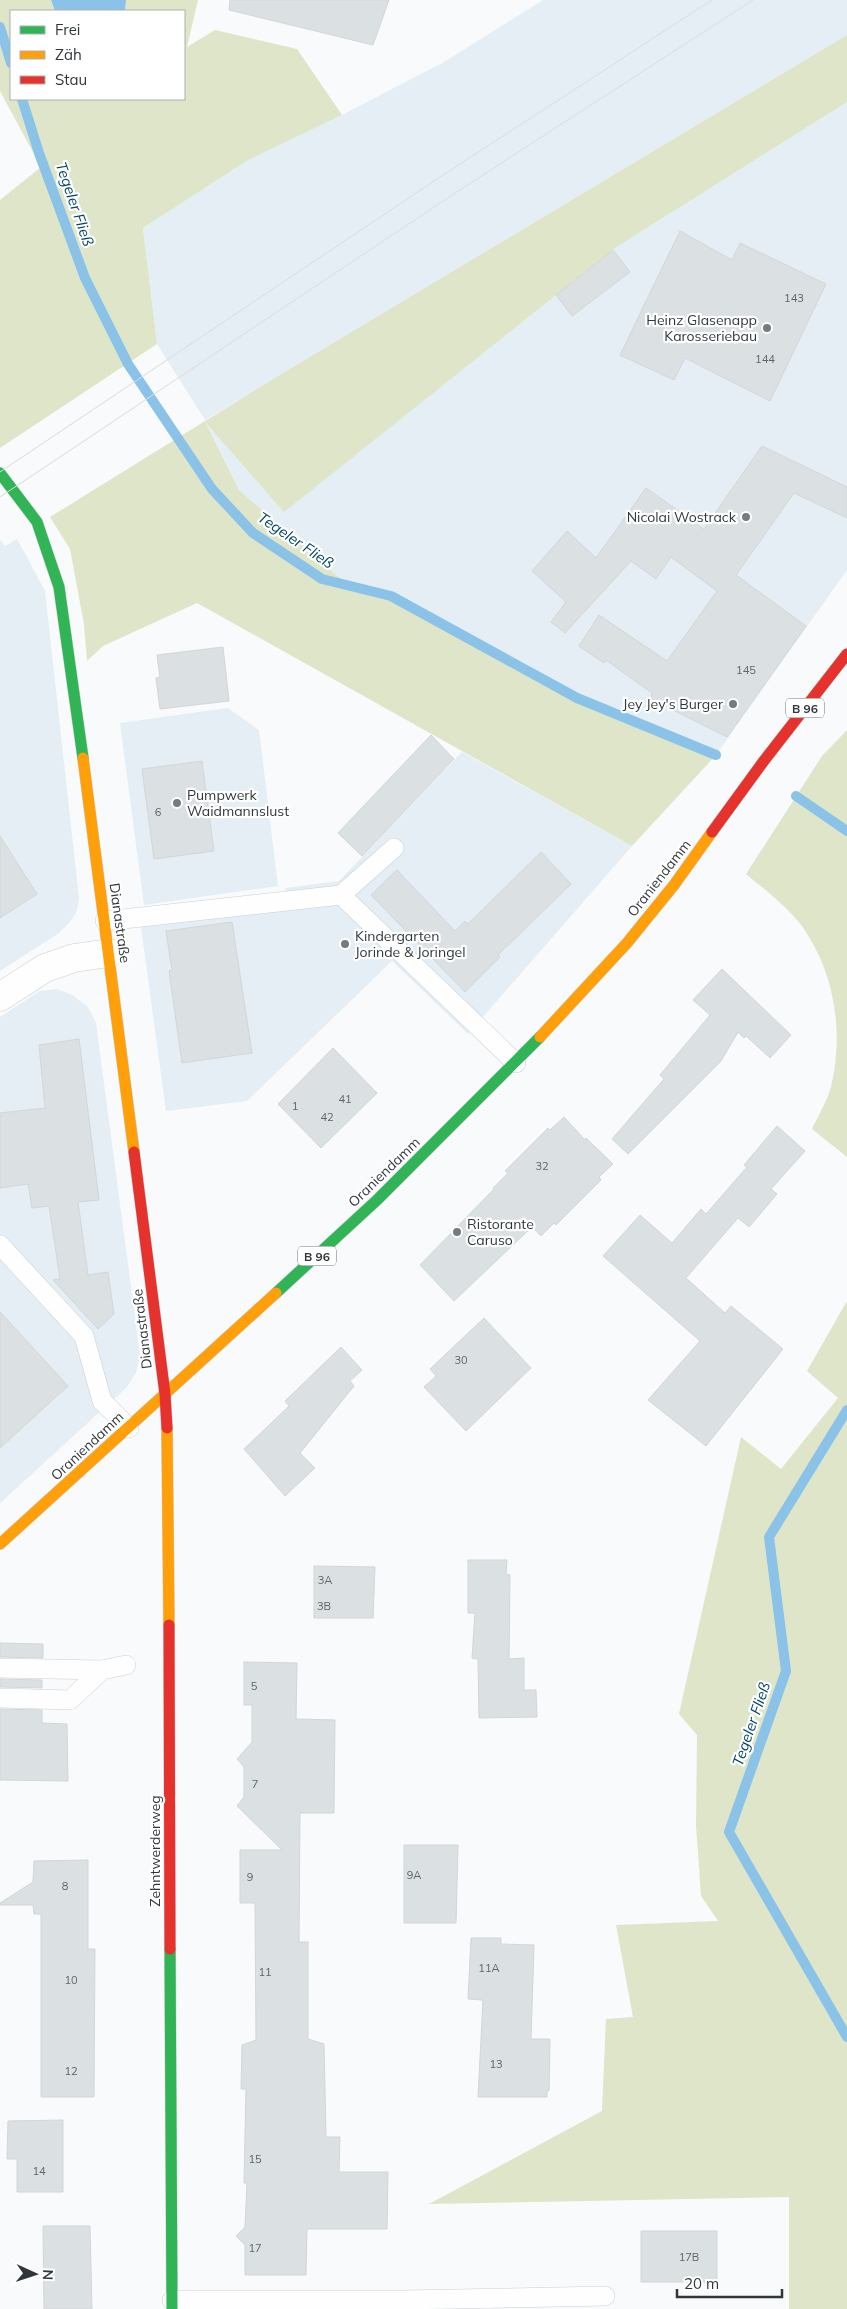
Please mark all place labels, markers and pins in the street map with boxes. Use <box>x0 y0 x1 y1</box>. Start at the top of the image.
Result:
place label: Heinz Glasenapp Karosseriebau <box>646 311 757 345</box>
marker: Heinz Glasenapp Karosseriebau <box>761 322 773 334</box>
place label: Nicolai Wostrack <box>627 508 737 526</box>
marker: Nicolai Wostrack <box>740 511 752 523</box>
place label: Jey Jey's Burger <box>623 695 724 713</box>
marker: Jey Jey's Burger <box>727 698 739 710</box>
place label: Pumpwerk Waidmannslust <box>187 786 289 820</box>
marker: Pumpwerk Waidmannslust <box>171 797 183 809</box>
place label: Kindergarten Jorinde & Joringel <box>355 927 466 961</box>
marker: Kindergarten Jorinde & Joringel <box>339 938 351 950</box>
place label: Ristorante Caruso <box>467 1215 534 1249</box>
marker: Ristorante Caruso <box>451 1226 463 1238</box>

